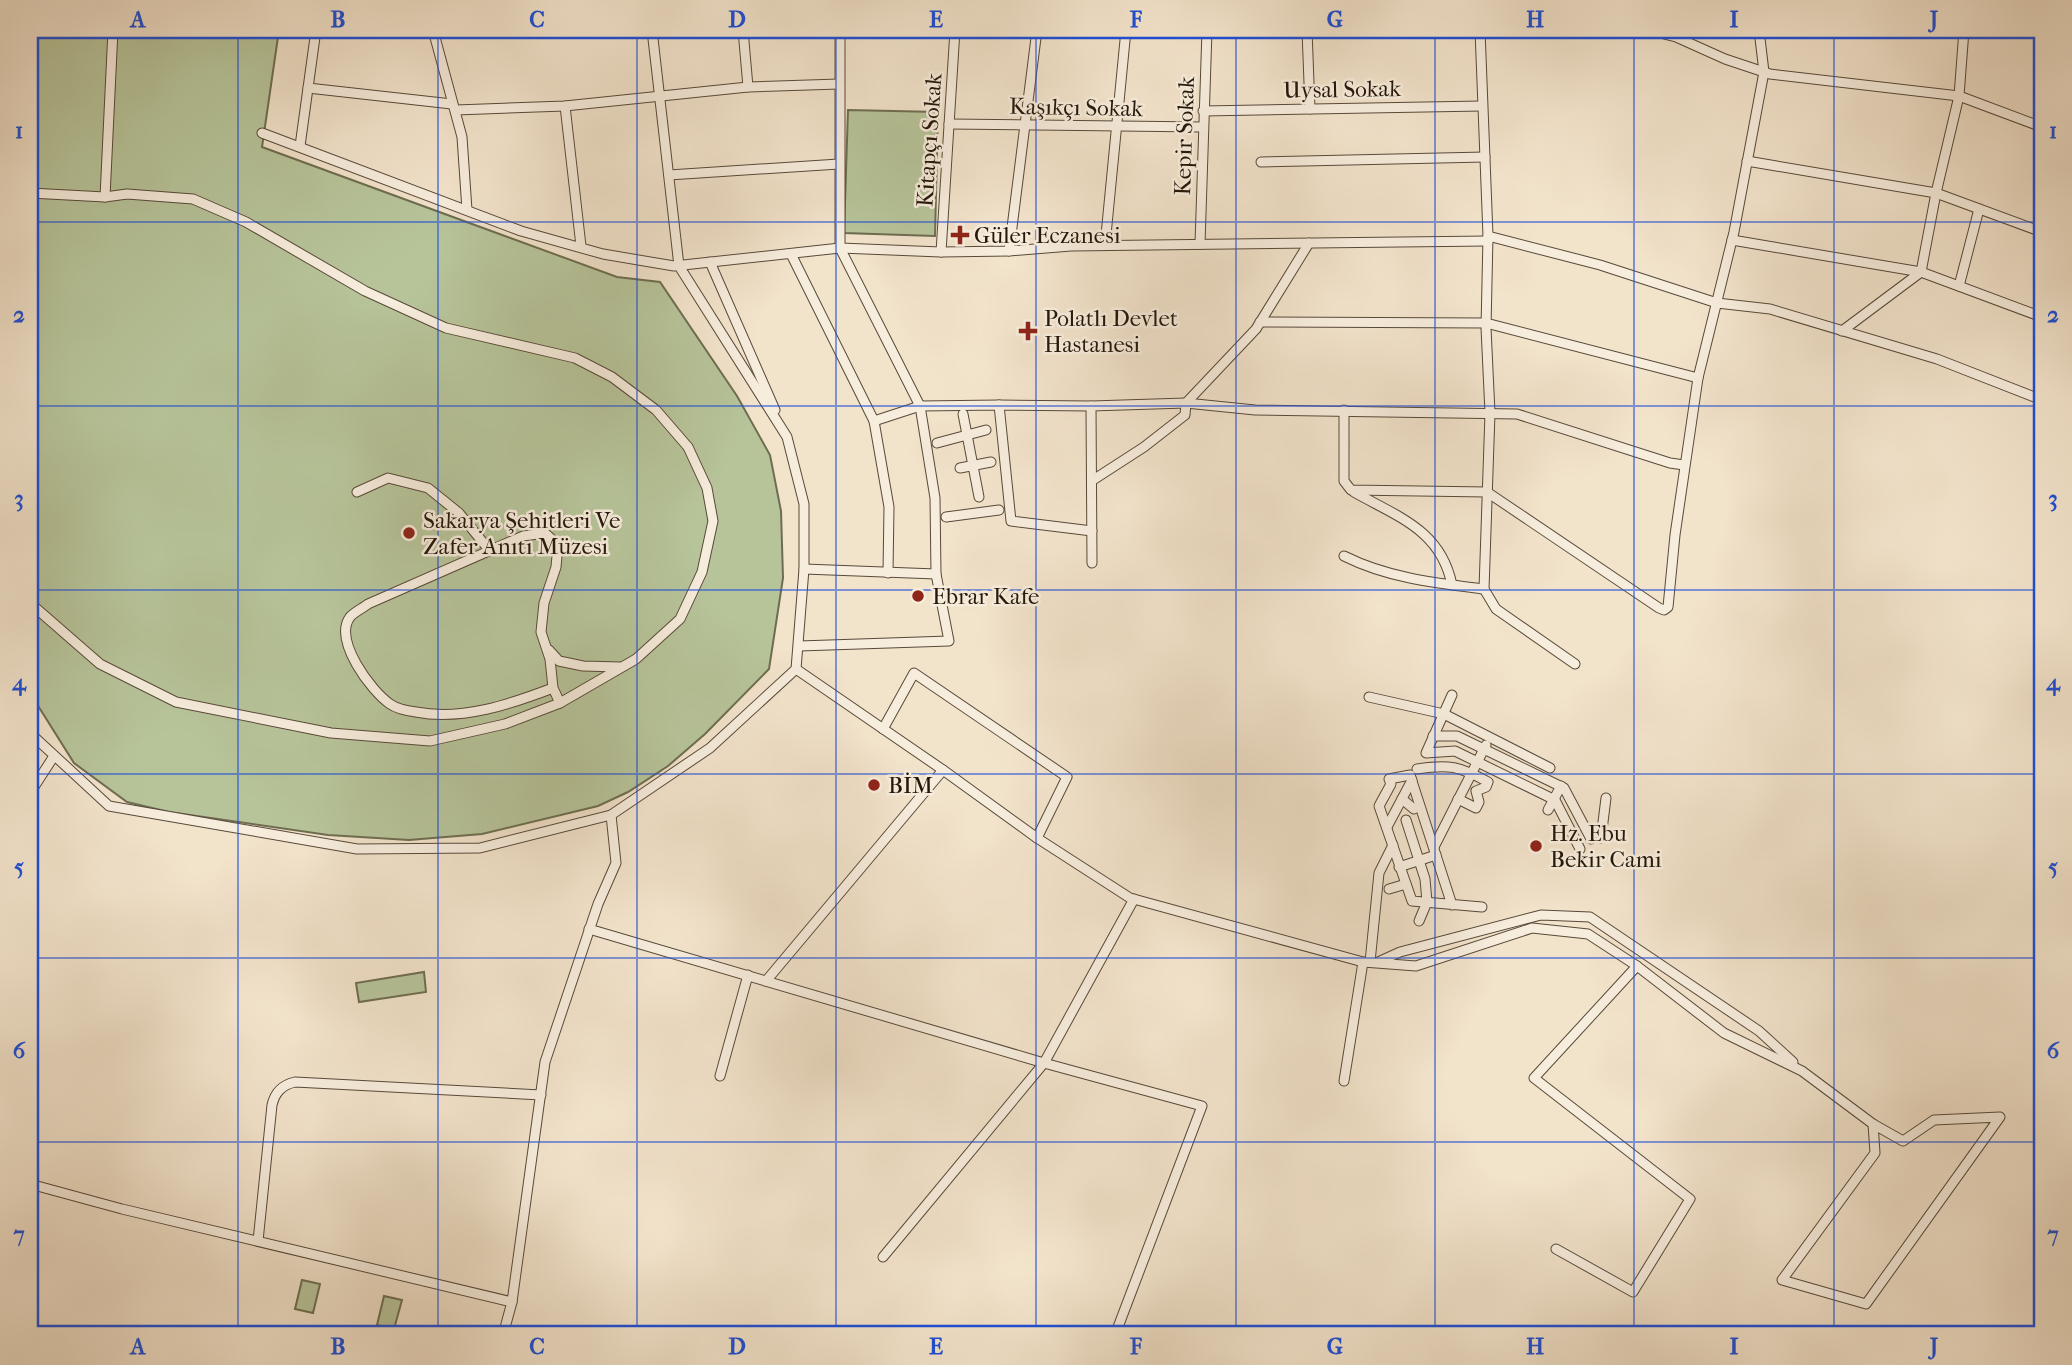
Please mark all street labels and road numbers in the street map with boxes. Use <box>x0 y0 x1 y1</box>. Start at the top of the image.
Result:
street label: Kitapçı Sokak <box>911 71 948 208</box>
street label: Kepir Sokak <box>1169 75 1200 196</box>
street label: Uysal Sokak <box>1283 75 1402 104</box>
street label: Kaşıkçı Sokak <box>1009 93 1144 122</box>

